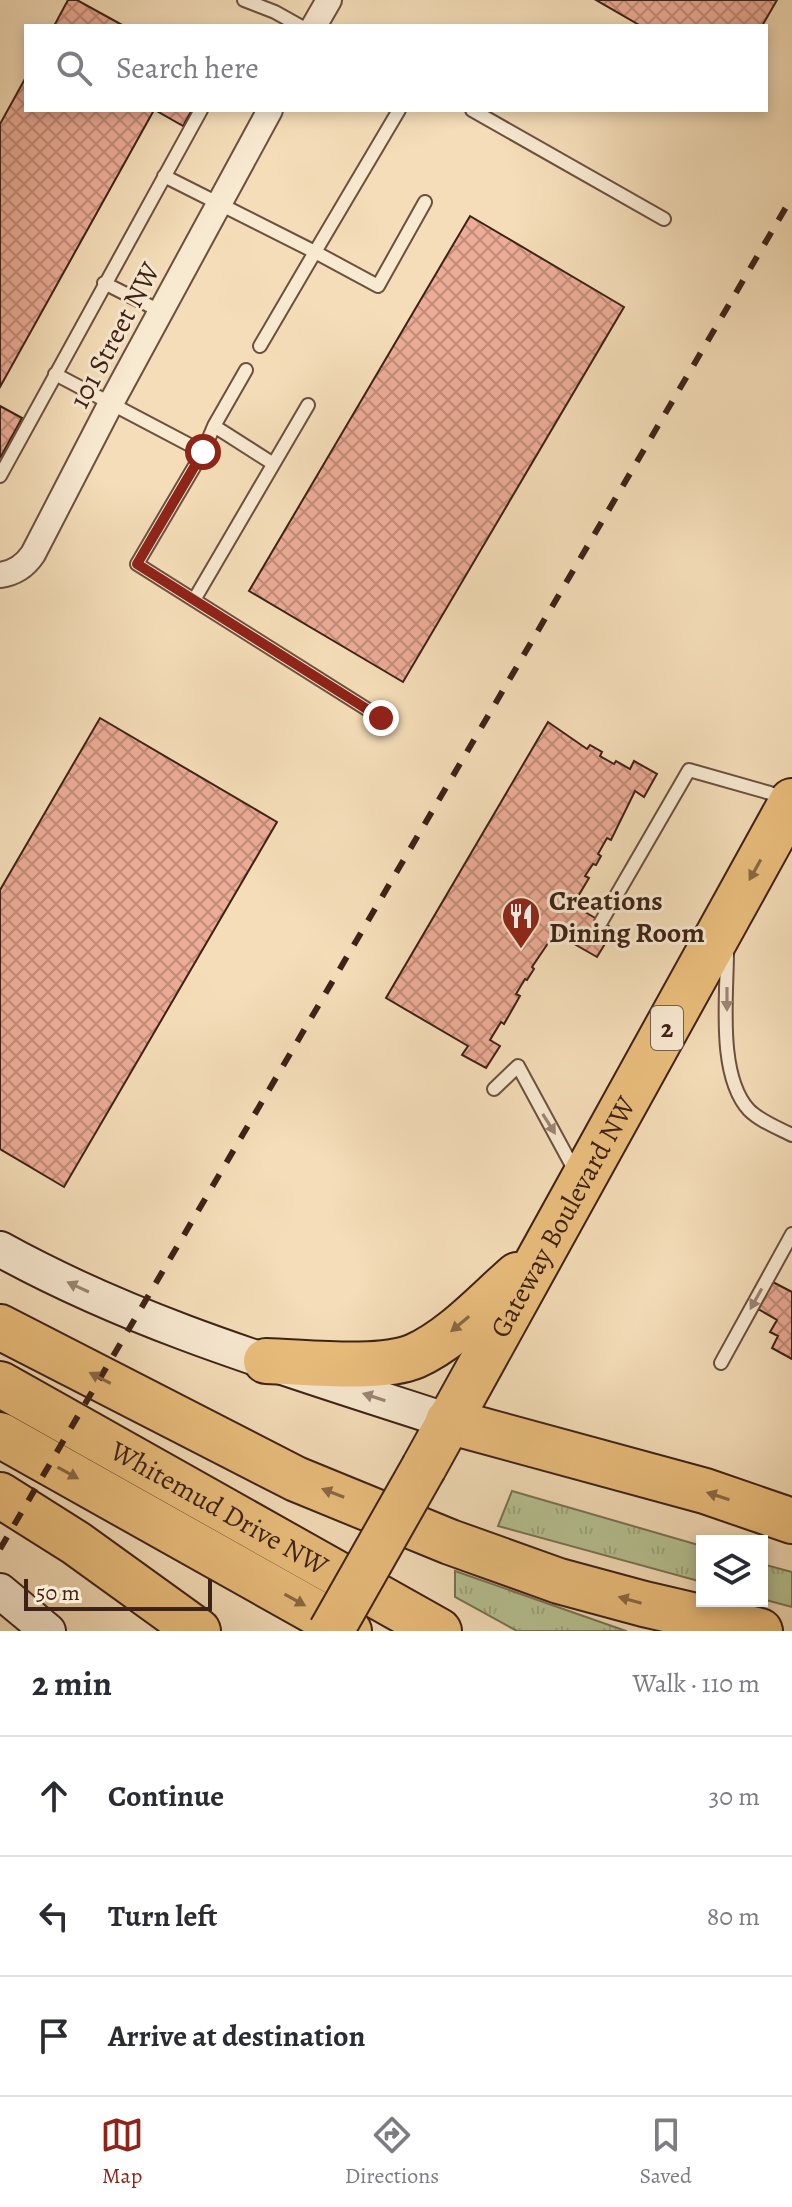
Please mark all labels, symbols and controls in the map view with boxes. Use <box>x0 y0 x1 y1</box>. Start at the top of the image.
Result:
search box <box>24 24 768 112</box>
icon: search <box>52 46 96 90</box>
text: Search here <box>116 48 259 88</box>
street label: 101 Street NW <box>60 255 170 415</box>
route start <box>185 434 221 470</box>
route end <box>363 700 399 736</box>
one-way arrow <box>748 858 762 881</box>
place label: Creations Dining Room <box>549 882 705 952</box>
restaurant icon: Creations Dining Room <box>500 895 542 950</box>
one-way arrow <box>721 987 733 1012</box>
road number: 2 <box>651 1006 683 1050</box>
street label: Gateway Boulevard NW <box>481 1089 646 1345</box>
one-way arrow <box>542 1113 556 1135</box>
one-way arrow <box>66 1280 89 1294</box>
one-way arrow <box>749 1287 763 1310</box>
one-way arrow <box>450 1315 470 1332</box>
one-way arrow <box>89 1371 112 1385</box>
one-way arrow <box>361 1390 385 1402</box>
street label: Whitemud Drive NW <box>103 1432 336 1585</box>
one-way arrow <box>57 1466 79 1480</box>
one-way arrow <box>321 1486 345 1499</box>
one-way arrow <box>706 1489 730 1501</box>
map controls <box>696 1535 768 1607</box>
button: layers <box>696 1535 768 1607</box>
scale bar <box>24 1575 212 1611</box>
text: 50 m <box>36 1578 80 1608</box>
one-way arrow <box>283 1593 306 1607</box>
one-way arrow <box>618 1593 642 1606</box>
text: 2 min <box>32 1660 112 1707</box>
text: Walk · 110 m <box>633 1666 760 1701</box>
icon: ahead <box>32 1774 76 1818</box>
text: Continue <box>108 1776 224 1816</box>
text: 30 m <box>709 1779 760 1814</box>
icon: left <box>32 1894 76 1938</box>
text: Turn left <box>108 1896 217 1936</box>
text: 80 m <box>707 1899 760 1934</box>
icon: arrive <box>32 2014 76 2058</box>
text: Arrive at destination <box>108 2016 365 2056</box>
tab: Map <box>100 2113 144 2191</box>
tab: Directions <box>345 2113 439 2191</box>
tab: Saved <box>640 2113 692 2191</box>

